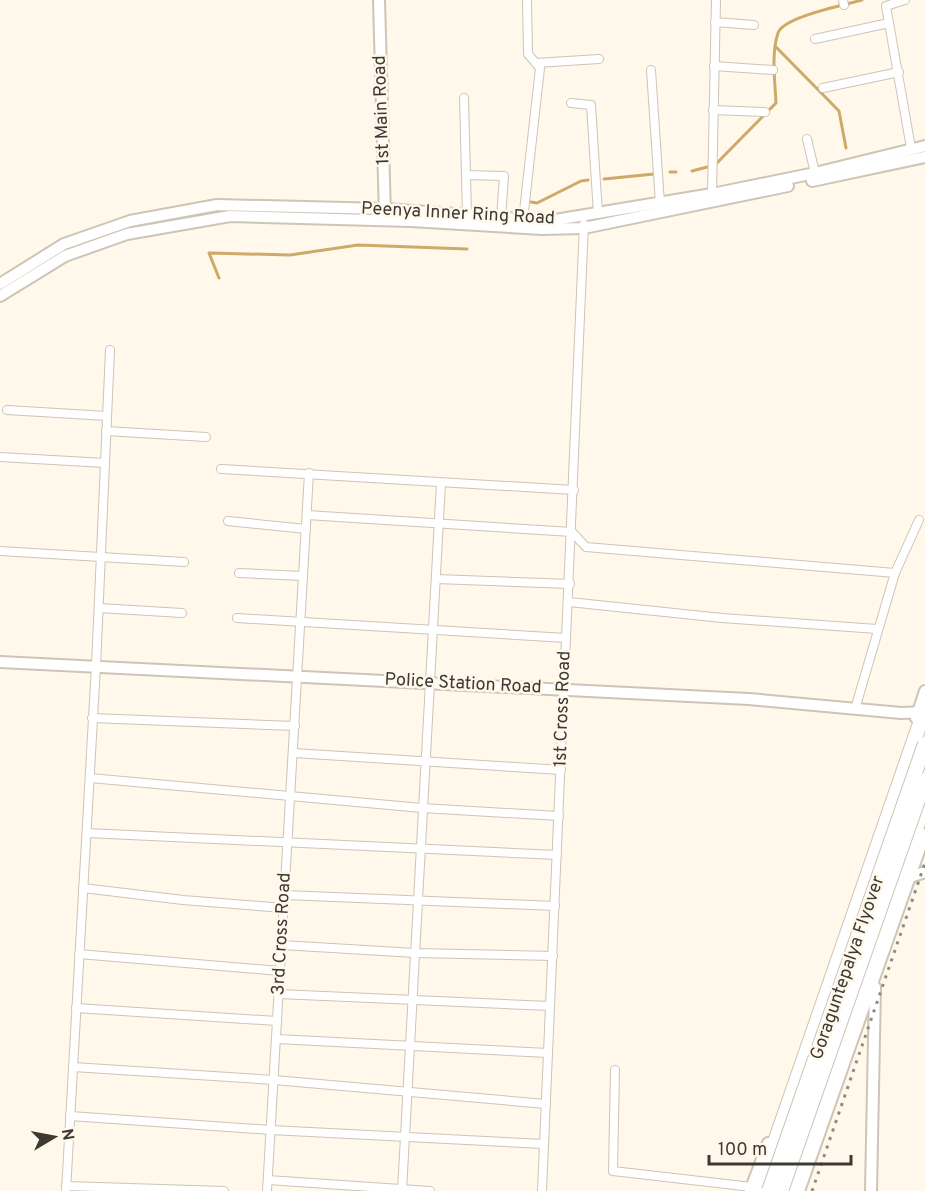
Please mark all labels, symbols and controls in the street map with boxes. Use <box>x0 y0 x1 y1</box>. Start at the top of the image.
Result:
street label: 1st Main Road <box>369 55 395 165</box>
street label: Peenya Inner Ring Road <box>360 197 556 231</box>
street label: 1st Cross Road <box>549 650 577 768</box>
street label: Police Station Road <box>384 668 542 700</box>
street label: 3rd Cross Road <box>267 872 297 996</box>
street label: Goraguntepalya Flyover <box>806 873 890 1063</box>
north arrow <box>24 1107 84 1167</box>
text: N <box>56 1127 78 1142</box>
scale bar <box>709 1128 852 1166</box>
text: 100 m <box>718 1139 767 1162</box>

